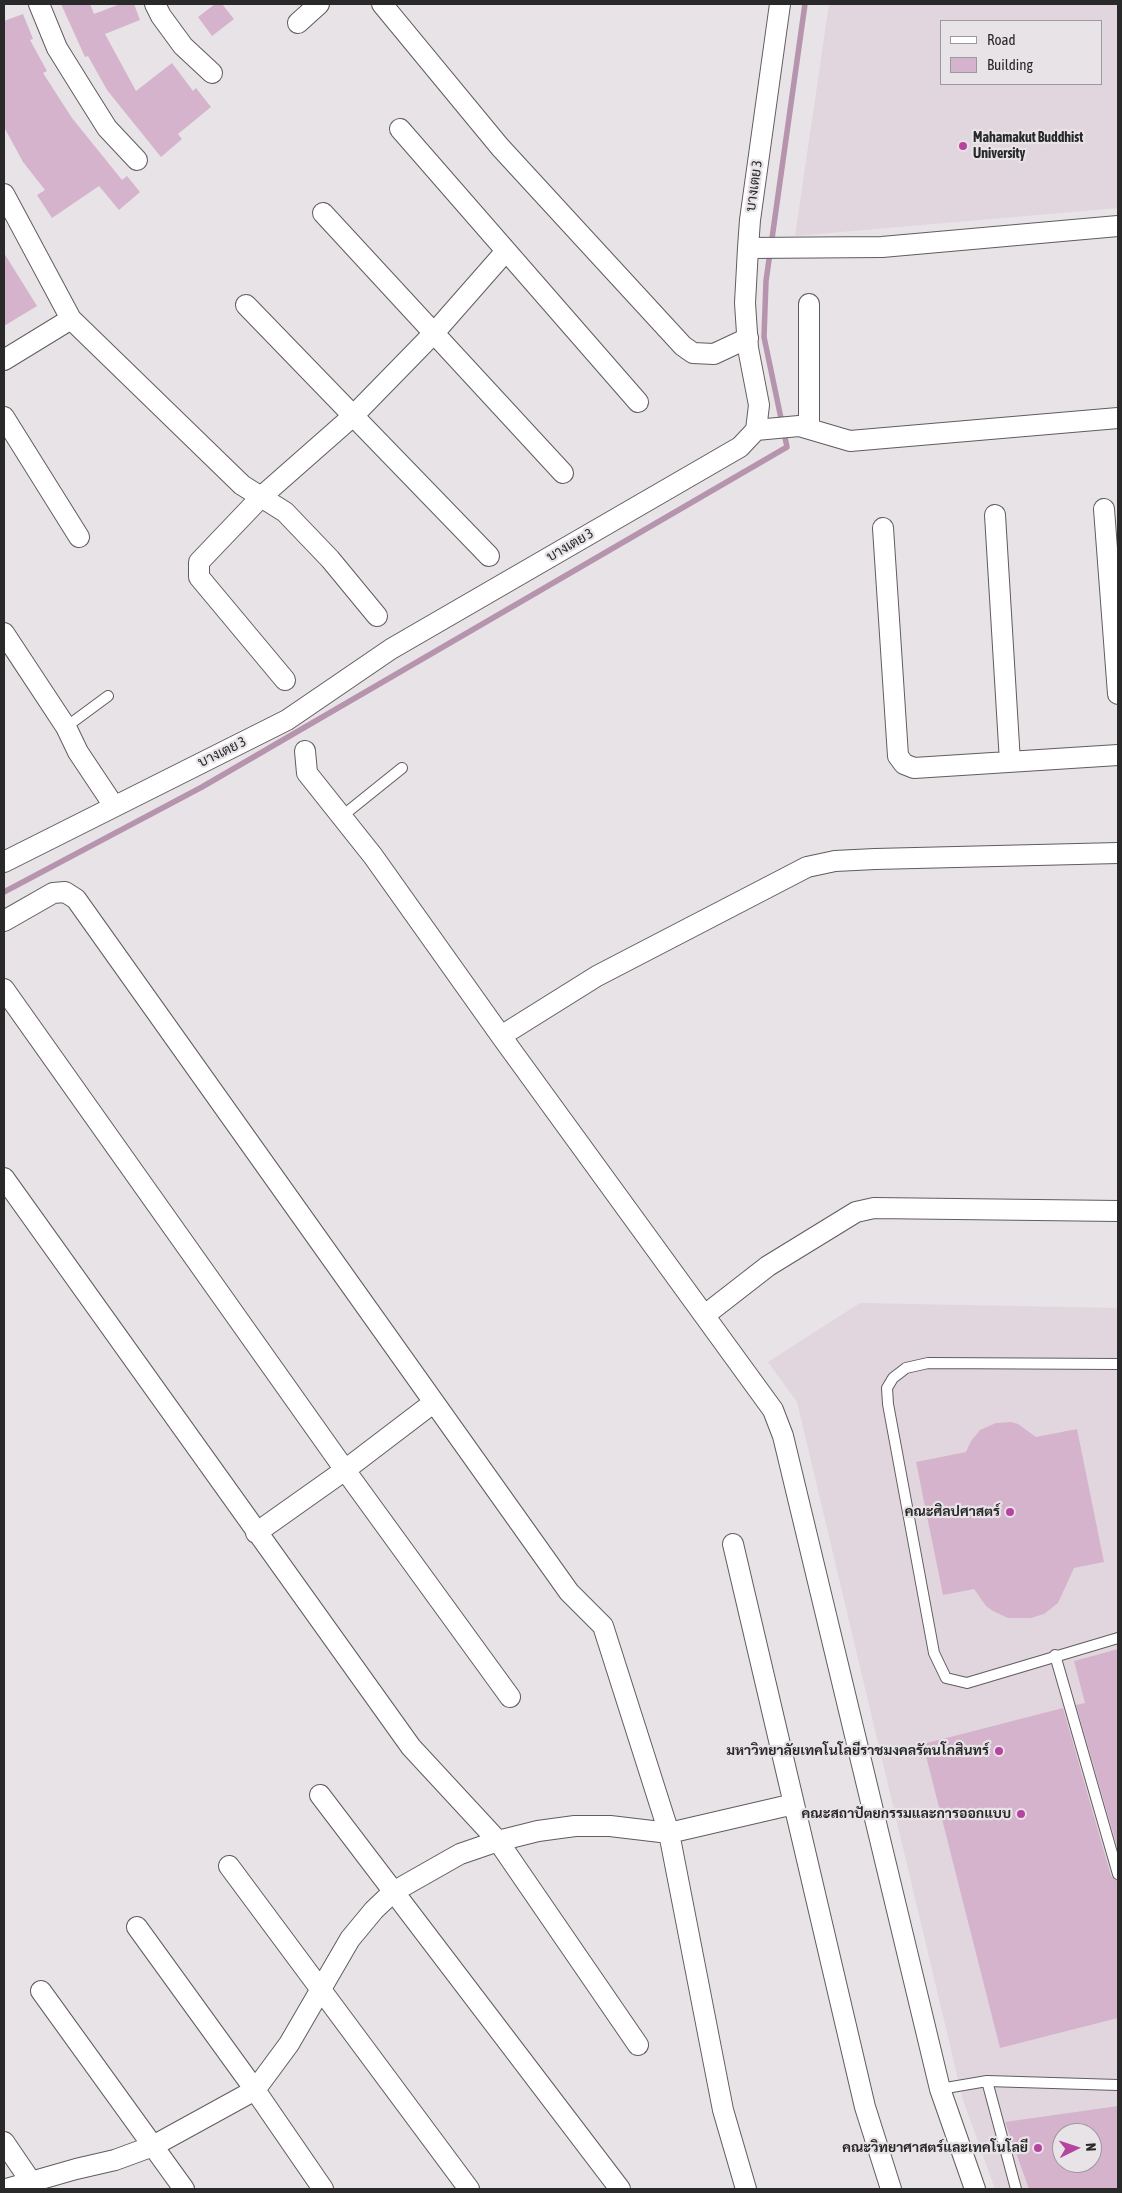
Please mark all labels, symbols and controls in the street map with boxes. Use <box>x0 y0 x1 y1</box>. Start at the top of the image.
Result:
legend <box>940 20 1102 85</box>
text: Road <box>987 31 1016 48</box>
text: Building <box>987 56 1033 73</box>
place label: Mahamakut Buddhist University <box>973 130 1083 162</box>
marker: Mahamakut Buddhist University <box>957 140 969 152</box>
street label: บางเตย 3 <box>742 159 766 213</box>
street label: บางเตย 3 <box>543 525 597 565</box>
street label: บางเตย 3 <box>195 733 249 771</box>
place label: คณะศิลปศาสตร์ <box>905 1504 1000 1520</box>
marker: คณะศิลปศาสตร์ <box>1004 1506 1016 1518</box>
place label: มหาวิทยาลัยเทคโนโลยีราชมงคลรัตนโกสินทร์ <box>726 1743 989 1759</box>
marker: มหาวิทยาลัยเทคโนโลยีราชมงคลรัตนโกสินทร์ <box>993 1745 1005 1757</box>
place label: คณะสถาปัตยกรรมและการออกแบบ <box>802 1806 1011 1822</box>
marker: คณะสถาปัตยกรรมและการออกแบบ <box>1015 1808 1027 1820</box>
north arrow <box>1052 2123 1102 2173</box>
place label: คณะวิทยาศาสตร์และเทคโนโลยี <box>842 2140 1028 2156</box>
marker: คณะวิทยาศาสตร์และเทคโนโลยี <box>1032 2142 1044 2154</box>
text: N <box>1083 2142 1099 2152</box>

